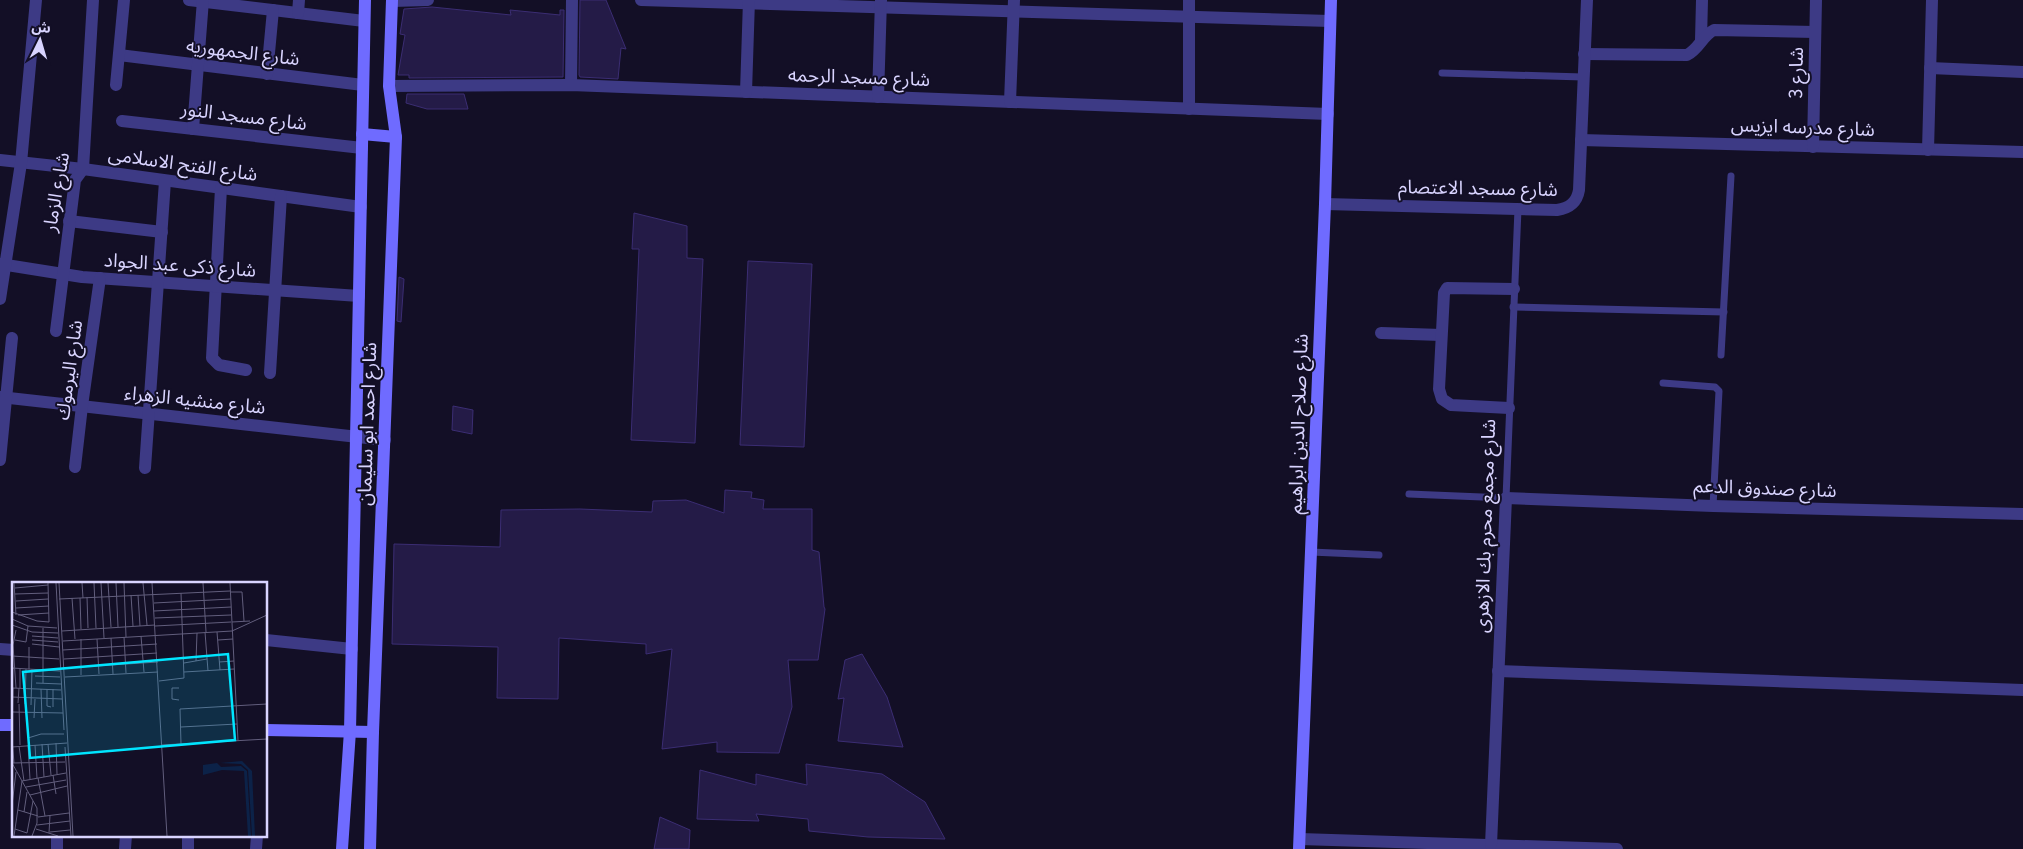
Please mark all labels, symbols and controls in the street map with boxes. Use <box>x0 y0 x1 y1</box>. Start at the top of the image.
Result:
north arrow <box>15 15 65 65</box>
text: ش <box>31 18 51 37</box>
street label: شارع الجمهوريه <box>185 34 301 72</box>
street label: شارع 3 <box>1784 47 1810 99</box>
street label: شارع مسجد الرحمه <box>787 63 931 93</box>
street label: شارع مسجد النور <box>178 97 308 137</box>
street label: شارع مدرسه ايزيس <box>1731 113 1875 143</box>
street label: شارع الفتح الاسلامى <box>106 142 259 189</box>
street label: شارع الزمار <box>38 150 76 235</box>
street label: شارع مسجد الاعتصام <box>1398 175 1558 204</box>
street label: شارع ذكى عبد الجواد <box>103 248 257 284</box>
street label: شارع اليرموك <box>51 319 89 422</box>
street label: شارع صلاح الدين ابراهيم <box>1283 333 1316 515</box>
street label: شارع احمد ابو سليمان <box>353 342 383 506</box>
street label: شارع منشيه الزهراء <box>123 381 267 421</box>
street label: شارع مجمع محرم بك الازهرى <box>1470 419 1503 634</box>
street label: شارع صندوق الدعم <box>1693 474 1837 505</box>
inset map <box>12 582 268 836</box>

